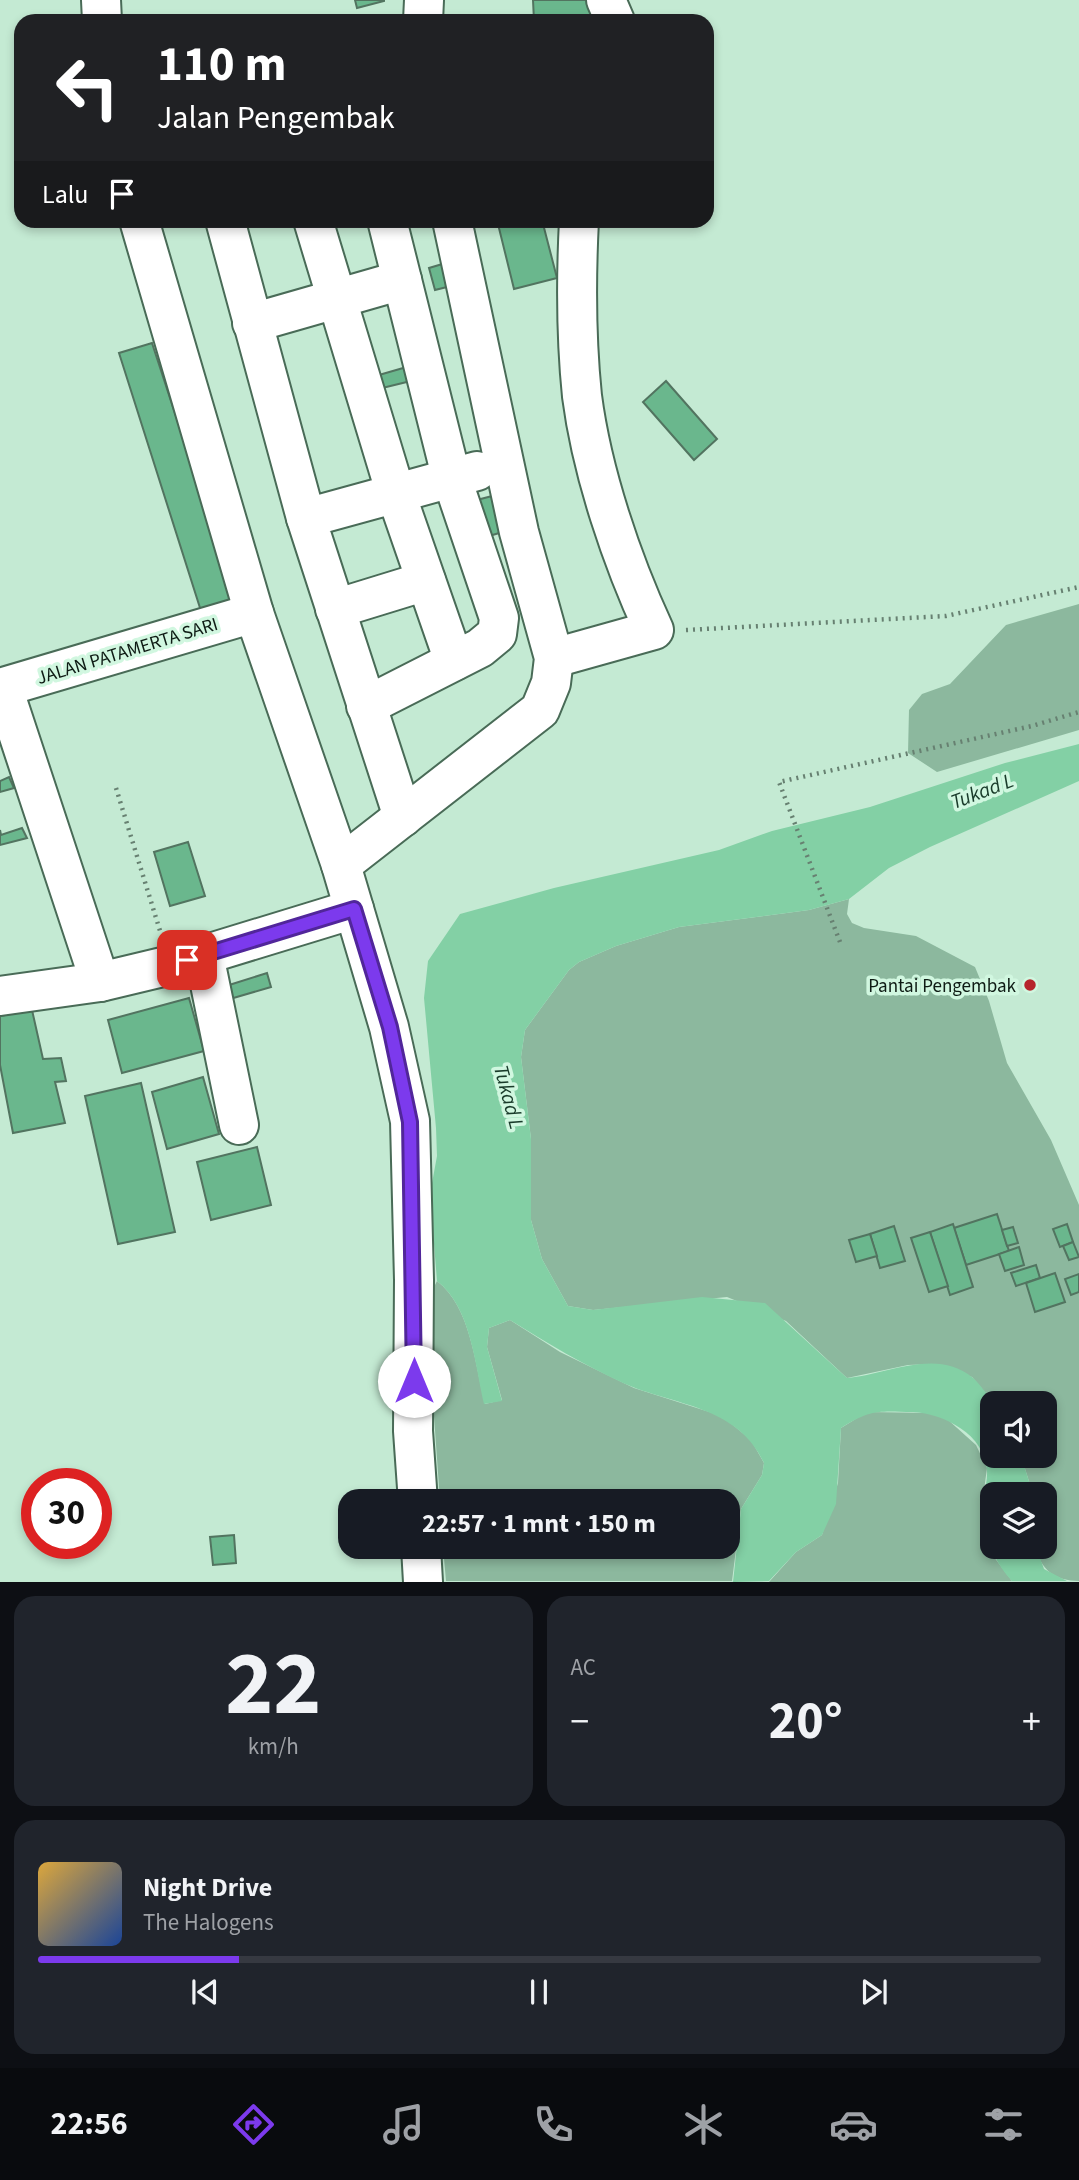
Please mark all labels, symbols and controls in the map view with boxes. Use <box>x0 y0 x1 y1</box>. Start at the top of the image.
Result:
text: 110 m <box>157 30 286 100</box>
icon: left <box>42 42 133 133</box>
text: Jalan Pengembak <box>157 95 395 141</box>
icon: arrive <box>103 175 141 213</box>
text: Lalu <box>42 176 89 213</box>
street label: JALAN PATAMERTA SARI <box>34 611 221 692</box>
water label: Tukad L <box>946 765 1018 817</box>
pin <box>157 930 217 990</box>
icon: arrive <box>168 941 206 979</box>
place label: Pantai Pengembak <box>868 973 1017 1000</box>
marker: Pantai Pengembak <box>1022 977 1038 993</box>
water label: Tukad L <box>486 1061 532 1133</box>
position arrow <box>377 1344 451 1418</box>
map controls <box>980 1391 1057 1559</box>
button: sound <box>980 1391 1057 1468</box>
speed limit sign: 30 <box>21 1468 112 1559</box>
button: layers <box>980 1482 1057 1559</box>
text: 22:57 · 1 mnt · 150 m <box>422 1505 656 1542</box>
text: 22 <box>225 1620 321 1749</box>
text: AC <box>571 1651 596 1684</box>
text: 20° <box>769 1685 843 1759</box>
text: − <box>571 1695 589 1749</box>
text: + <box>1022 1695 1041 1749</box>
text: km/h <box>248 1730 299 1763</box>
text: Night Drive <box>143 1869 272 1906</box>
text: The Halogens <box>143 1906 274 1939</box>
icon: previous <box>186 1973 224 2011</box>
icon: pause <box>520 1973 558 2011</box>
icon: next <box>855 1973 893 2011</box>
icon: directions <box>229 2100 278 2149</box>
icon: music <box>379 2100 428 2149</box>
icon: phone <box>529 2100 578 2149</box>
icon: climate <box>679 2100 728 2149</box>
icon: car <box>829 2100 878 2149</box>
icon: filters <box>979 2100 1028 2149</box>
text: 22:56 <box>51 2101 128 2147</box>

